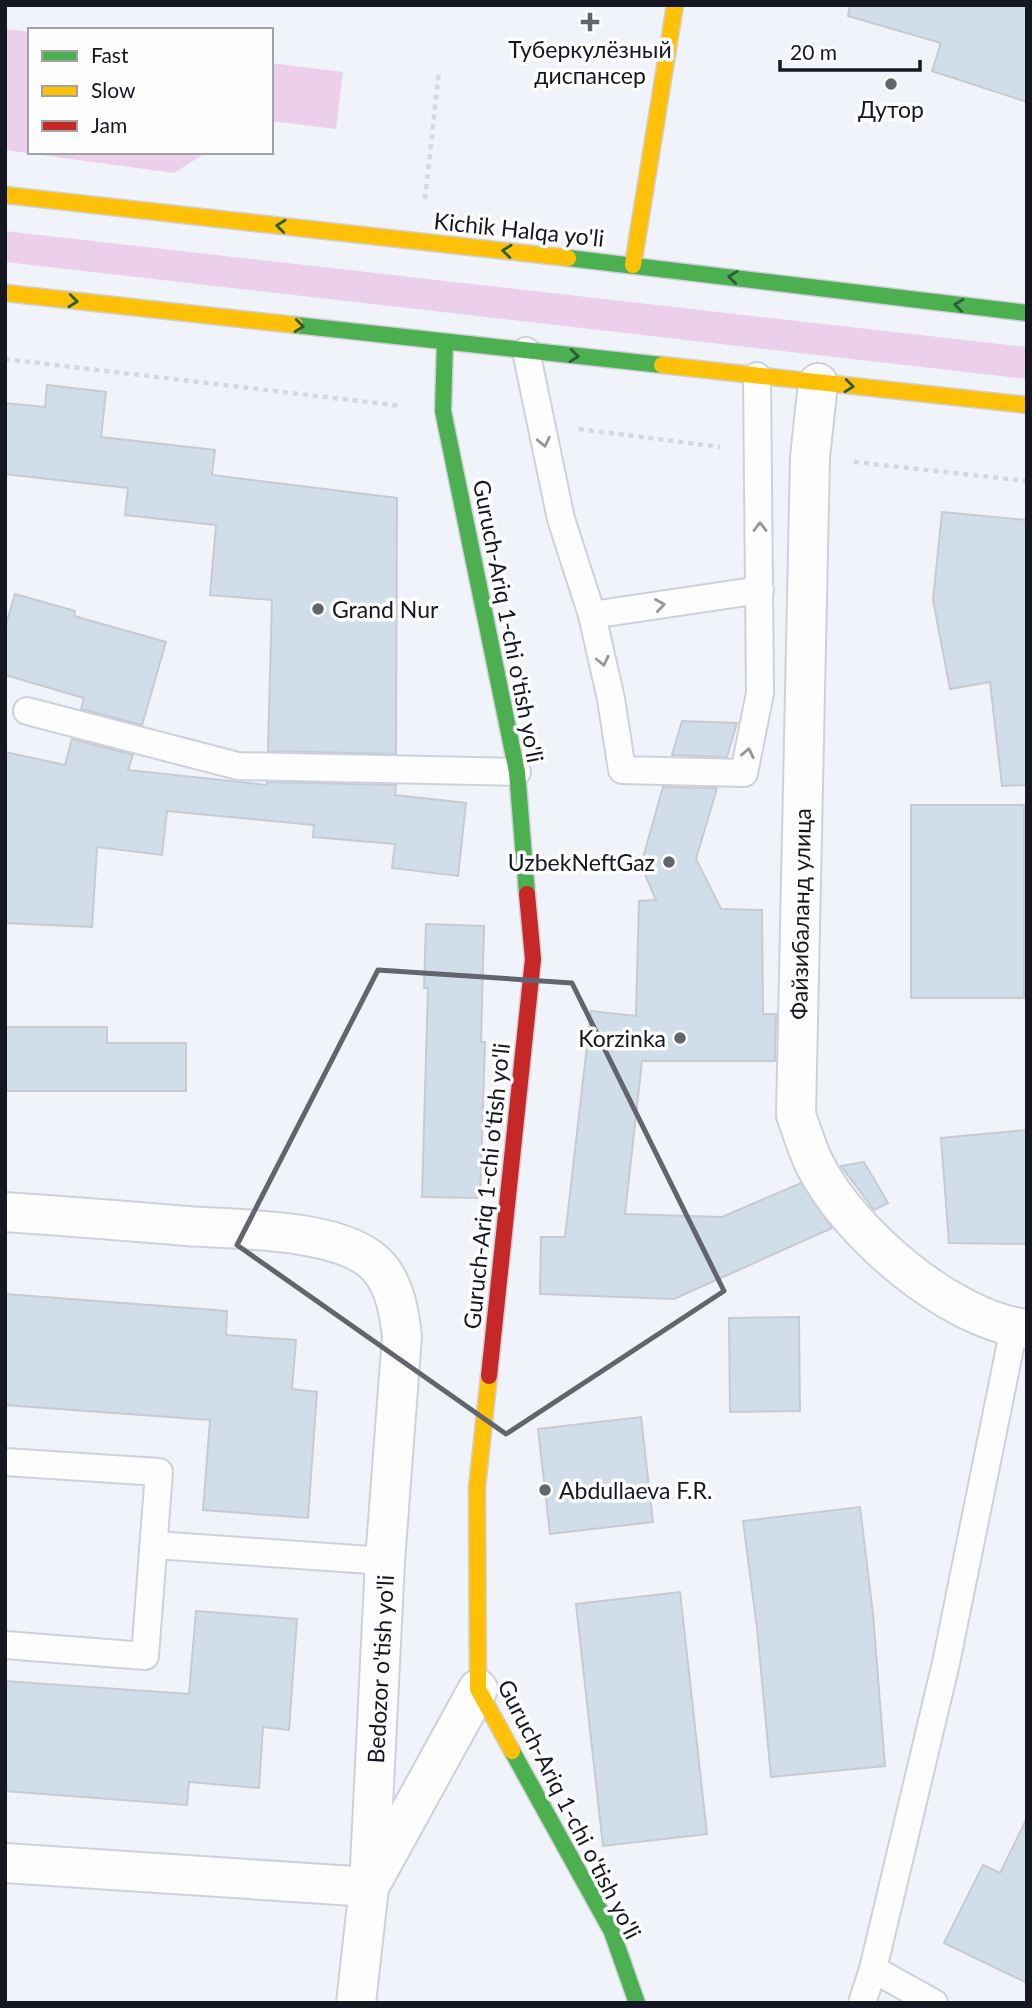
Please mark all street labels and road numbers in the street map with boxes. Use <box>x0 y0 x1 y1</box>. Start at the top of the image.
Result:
street label: Kichik Halqa yo'li <box>432 206 606 252</box>
street label: Guruch-Ariq 1-chi o'tish yo'li <box>468 477 550 765</box>
street label: Файзибаланд улица <box>784 808 816 1020</box>
street label: Guruch-Ariq 1-chi o'tish yo'li <box>457 1042 515 1330</box>
street label: Bedozor o'tish yo'li <box>361 1574 399 1764</box>
street label: Guruch-Ariq 1-chi o'tish yo'li <box>492 1675 648 1943</box>

